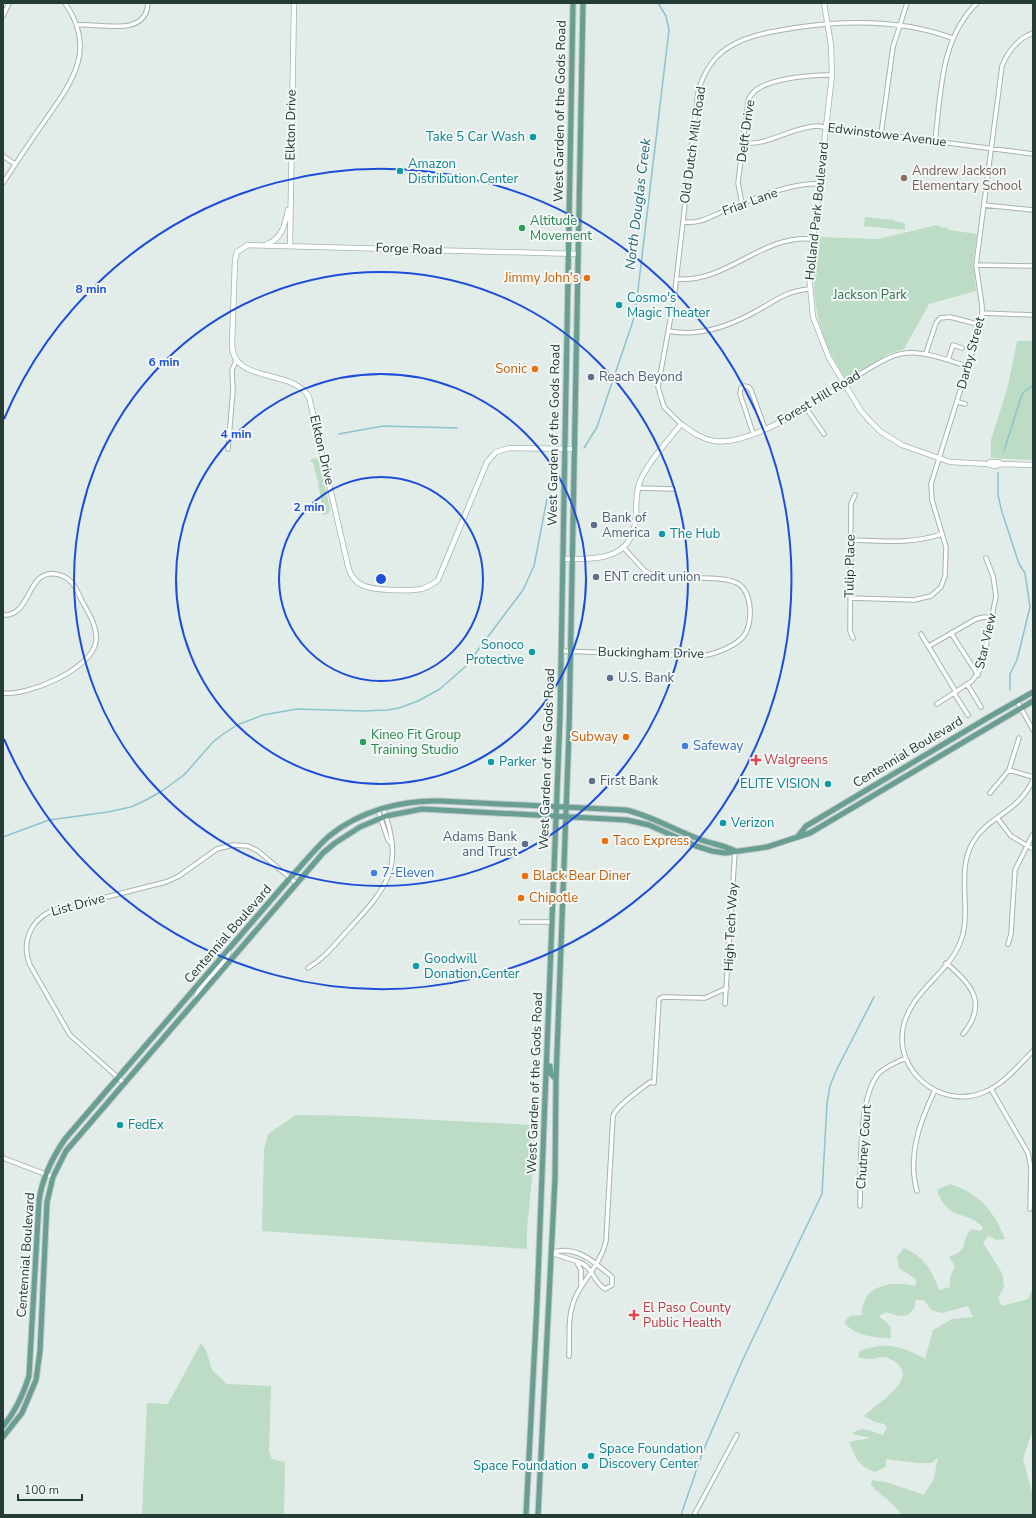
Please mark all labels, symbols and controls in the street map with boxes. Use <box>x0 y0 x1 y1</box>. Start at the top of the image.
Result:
street label: West Garden of the Gods Road <box>549 20 571 202</box>
street label: Old Dutch Mill Road <box>676 85 710 205</box>
street label: Elkton Drive <box>281 89 301 161</box>
street label: Delft Drive <box>733 98 759 163</box>
street label: Edwinstowe Avenue <box>827 119 948 151</box>
place label: Take 5 Car Wash <box>426 128 525 146</box>
marker: Take 5 Car Wash <box>528 132 538 142</box>
water label: North Douglas Creek <box>621 136 656 271</box>
street label: Holland Park Boulevard <box>801 141 833 281</box>
place label: Amazon Distribution Center <box>408 155 518 188</box>
place label: Andrew Jackson Elementary School <box>912 162 1022 195</box>
marker: Amazon Distribution Center <box>395 166 405 176</box>
marker: Andrew Jackson Elementary School <box>899 173 909 183</box>
street label: Friar Lane <box>720 184 780 220</box>
place label: Altitude Movement <box>530 212 592 245</box>
marker: Altitude Movement <box>517 223 527 233</box>
street label: Forge Road <box>375 239 443 259</box>
place label: Jimmy John's <box>503 269 579 287</box>
marker: Jimmy John's <box>582 273 592 283</box>
text: 8 min <box>75 281 107 297</box>
park label: Jackson Park <box>832 286 907 304</box>
place label: Cosmo's Magic Theater <box>627 289 710 322</box>
marker: Cosmo's Magic Theater <box>614 300 624 310</box>
street label: Darby Street <box>953 314 989 391</box>
street label: West Garden of the Gods Road <box>543 344 565 526</box>
text: 6 min <box>148 354 180 370</box>
place label: Sonic <box>495 360 527 378</box>
marker: Sonic <box>530 364 540 374</box>
street label: Forest Hill Road <box>774 366 864 430</box>
place label: Reach Beyond <box>599 368 683 386</box>
marker: Reach Beyond <box>586 372 596 382</box>
street label: Elkton Drive <box>305 413 339 487</box>
text: 4 min <box>220 426 252 442</box>
text: 2 min <box>293 499 325 515</box>
place label: Bank of America <box>602 509 650 542</box>
marker: Bank of America <box>589 520 599 530</box>
place label: The Hub <box>670 525 720 543</box>
marker: The Hub <box>657 529 667 539</box>
street label: Tulip Place <box>840 534 860 598</box>
place label: ENT credit union <box>604 568 701 586</box>
centre of rings <box>374 572 388 586</box>
marker: ENT credit union <box>591 572 601 582</box>
street label: Star View <box>971 611 1001 671</box>
place label: Sonoco Protective <box>466 636 524 669</box>
street label: Buckingham Drive <box>598 643 704 663</box>
marker: Sonoco Protective <box>527 647 537 657</box>
street label: West Garden of the Gods Road <box>535 668 559 850</box>
place label: U.S. Bank <box>618 669 675 687</box>
marker: U.S. Bank <box>605 673 615 683</box>
street label: Centennial Boulevard <box>850 712 966 792</box>
place label: Kineo Fit Group Training Studio <box>371 726 461 759</box>
place label: Subway <box>571 728 618 746</box>
marker: Subway <box>621 732 631 742</box>
marker: Kineo Fit Group Training Studio <box>358 737 368 747</box>
place label: Safeway <box>693 737 743 755</box>
marker: Safeway <box>680 741 690 751</box>
place label: Walgreens <box>764 751 828 769</box>
place label: Parker <box>499 753 537 771</box>
marker: Walgreens <box>751 755 761 765</box>
marker: Parker <box>486 757 496 767</box>
place label: First Bank <box>600 772 659 790</box>
place label: ELITE VISION <box>740 775 820 793</box>
marker: First Bank <box>587 776 597 786</box>
marker: ELITE VISION <box>823 779 833 789</box>
place label: Verizon <box>730 814 774 832</box>
marker: Verizon <box>718 818 728 828</box>
place label: Adams Bank and Trust <box>443 828 517 861</box>
place label: Taco Express <box>613 832 689 850</box>
marker: Taco Express <box>600 836 610 846</box>
marker: Adams Bank and Trust <box>520 839 530 849</box>
place label: 7-Eleven <box>382 864 434 882</box>
place label: Black Bear Diner <box>533 867 631 885</box>
marker: 7-Eleven <box>369 868 379 878</box>
marker: Black Bear Diner <box>520 871 530 881</box>
street label: Centennial Boulevard <box>180 881 276 987</box>
street label: High Tech Way <box>720 882 742 972</box>
street label: List Drive <box>49 889 107 921</box>
place label: Chipotle <box>529 889 578 907</box>
marker: Chipotle <box>516 893 526 903</box>
place label: Goodwill Donation Center <box>424 950 520 983</box>
marker: Goodwill Donation Center <box>411 961 421 971</box>
street label: West Garden of the Gods Road <box>523 992 547 1174</box>
street label: Chutney Court <box>852 1104 876 1190</box>
place label: FedEx <box>128 1116 164 1134</box>
marker: FedEx <box>115 1120 125 1130</box>
street label: Centennial Boulevard <box>13 1192 39 1318</box>
place label: El Paso County Public Health <box>643 1299 731 1332</box>
marker: El Paso County Public Health <box>628 1309 640 1321</box>
place label: Space Foundation Discovery Center <box>599 1440 703 1473</box>
marker: Space Foundation Discovery Center <box>586 1451 596 1461</box>
place label: Space Foundation <box>473 1457 577 1475</box>
marker: Space Foundation <box>580 1461 590 1471</box>
scale bar <box>18 1476 82 1502</box>
text: 100 m <box>24 1482 59 1498</box>

